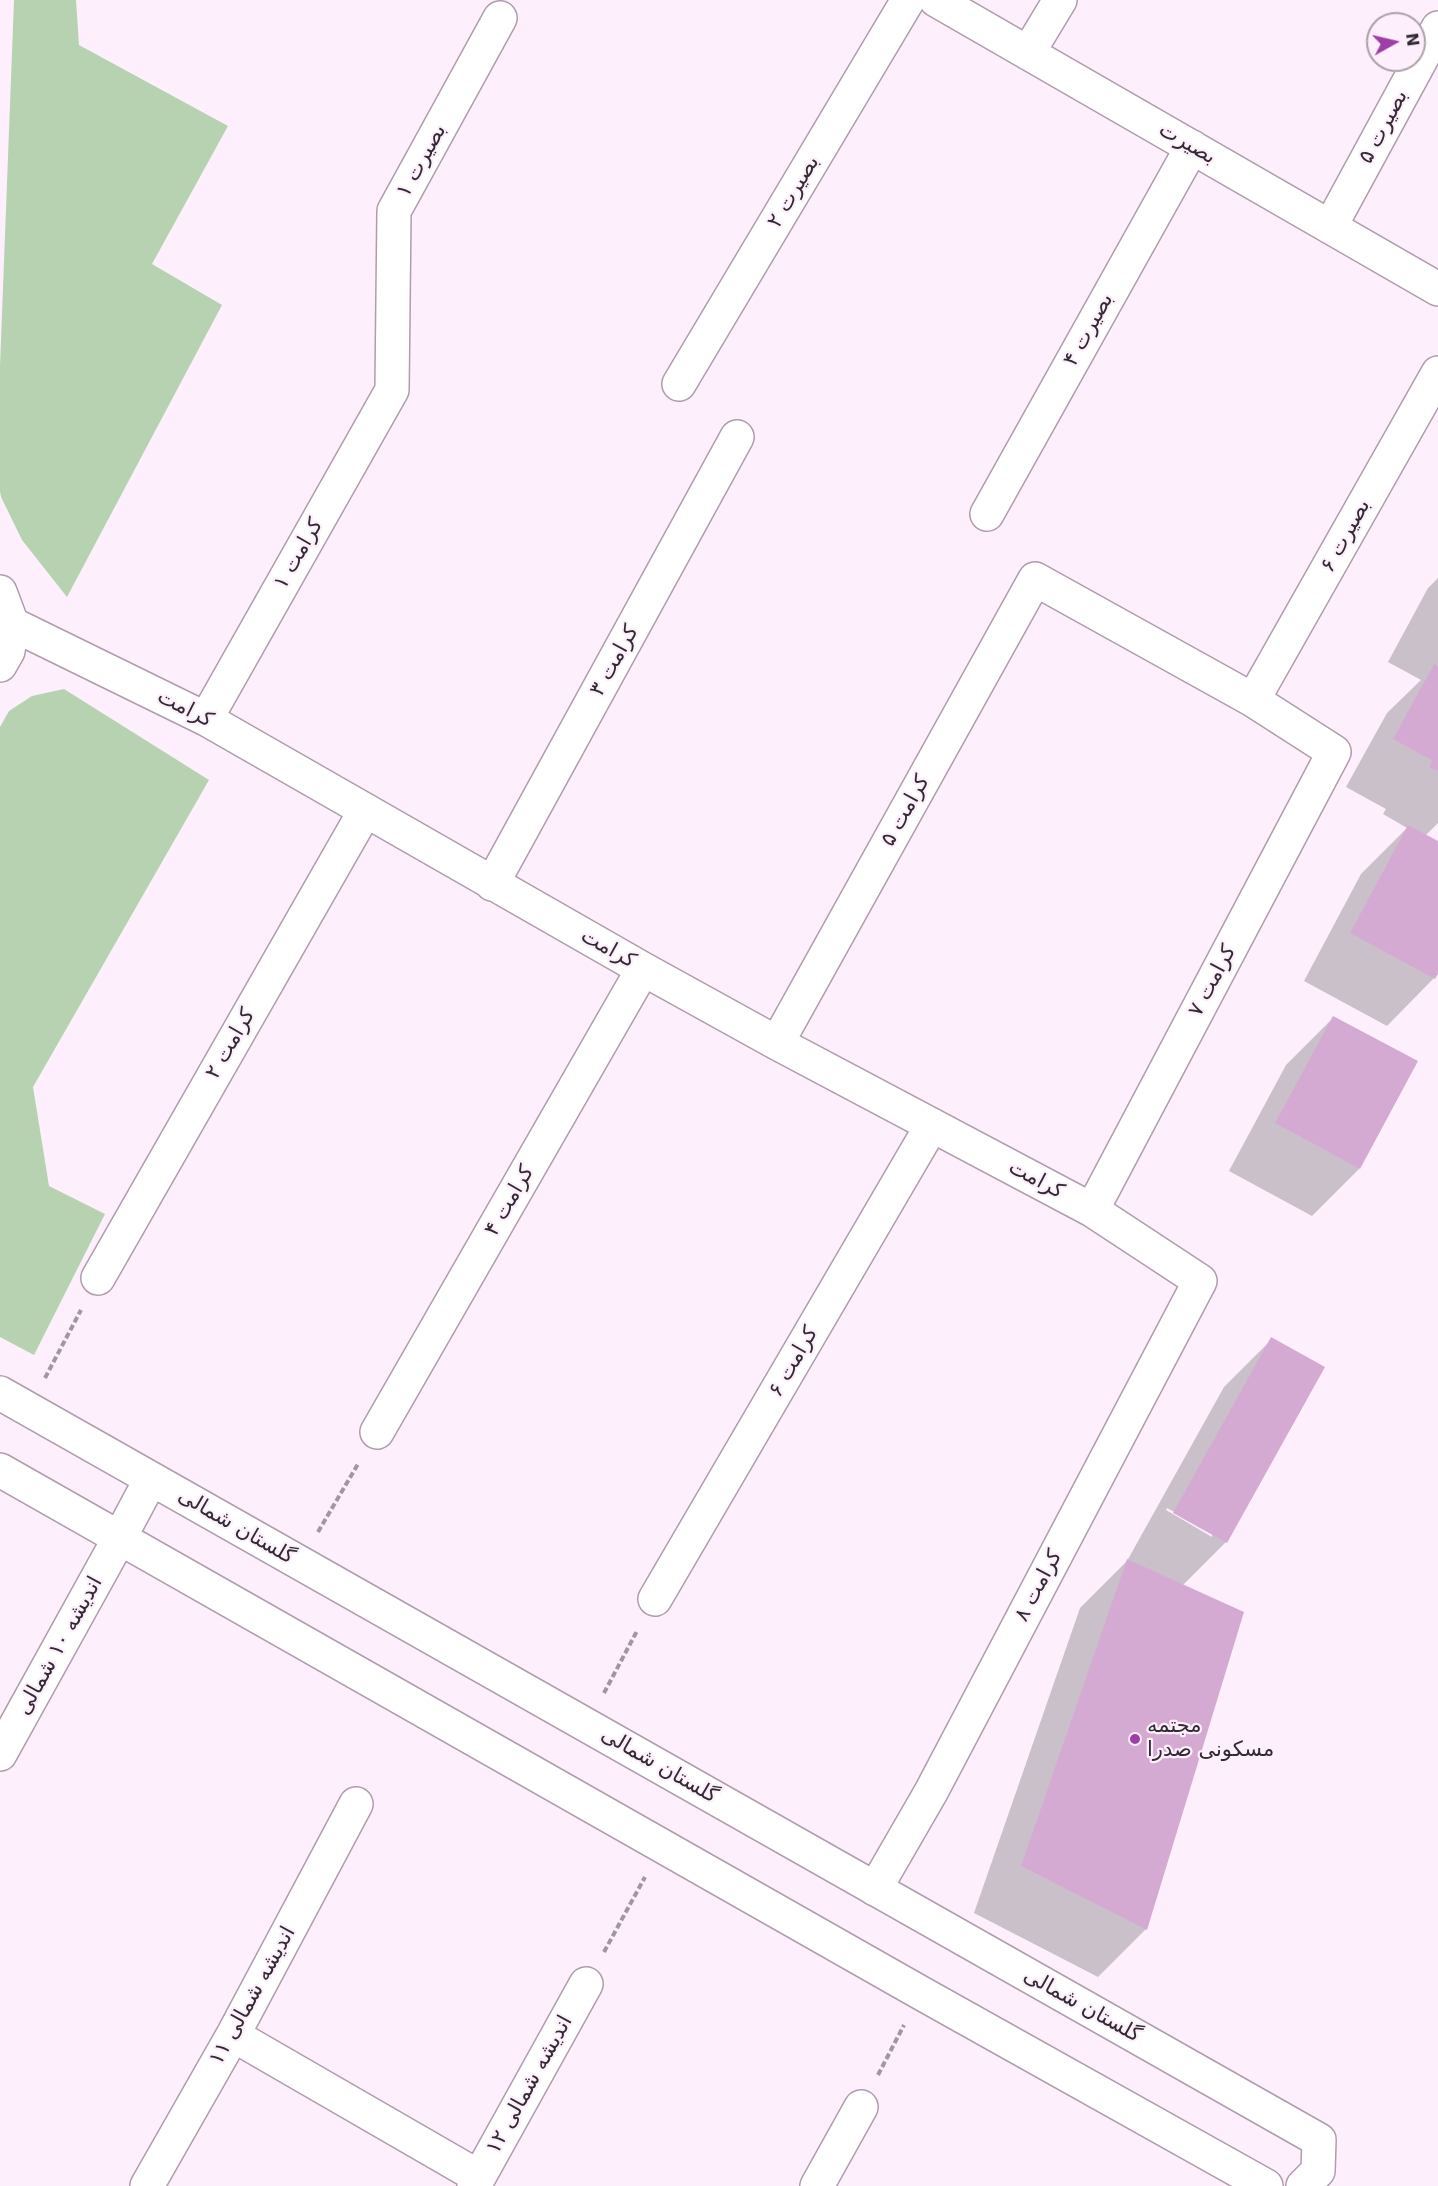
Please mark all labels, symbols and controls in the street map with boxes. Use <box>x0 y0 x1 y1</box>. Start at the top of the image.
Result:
north arrow <box>1366 12 1426 72</box>
text: N <box>1402 32 1423 48</box>
street label: بصیرت ۵ <box>1354 86 1414 168</box>
street label: بصیرت <box>1154 118 1220 170</box>
street label: بصیرت ۱ <box>392 120 452 202</box>
street label: بصیرت ۲ <box>763 151 825 233</box>
street label: بصیرت ۴ <box>1059 289 1119 371</box>
street label: بصیرت ۶ <box>1316 495 1376 577</box>
street label: کرامت ۱ <box>269 514 329 594</box>
street label: کرامت ۳ <box>585 621 645 701</box>
street label: کرامت <box>153 684 217 734</box>
street label: کرامت ۵ <box>876 771 936 851</box>
street label: کرامت <box>576 924 640 974</box>
street label: کرامت ۷ <box>1184 941 1242 1021</box>
street label: کرامت ۲ <box>201 1004 261 1084</box>
street label: کرامت <box>1004 1155 1068 1205</box>
street label: کرامت ۴ <box>480 1161 540 1241</box>
street label: کرامت ۶ <box>764 1322 824 1402</box>
street label: گلستان شمالی <box>173 1483 299 1571</box>
street label: کرامت ۸ <box>1010 1546 1068 1626</box>
street label: اندیشه ۱۰ شمالی <box>12 1572 108 1720</box>
place label: مجتمه مسکونی صدرا <box>1147 1714 1274 1764</box>
street label: گلستان شمالی <box>596 1722 722 1810</box>
marker: مجتمه مسکونی صدرا <box>1128 1732 1142 1746</box>
street label: اندیشه شمالی ۱۱ <box>205 1922 301 2070</box>
street label: گلستان شمالی <box>1019 1963 1145 2049</box>
street label: اندیشه شمالی ۱۲ <box>482 2011 578 2159</box>

